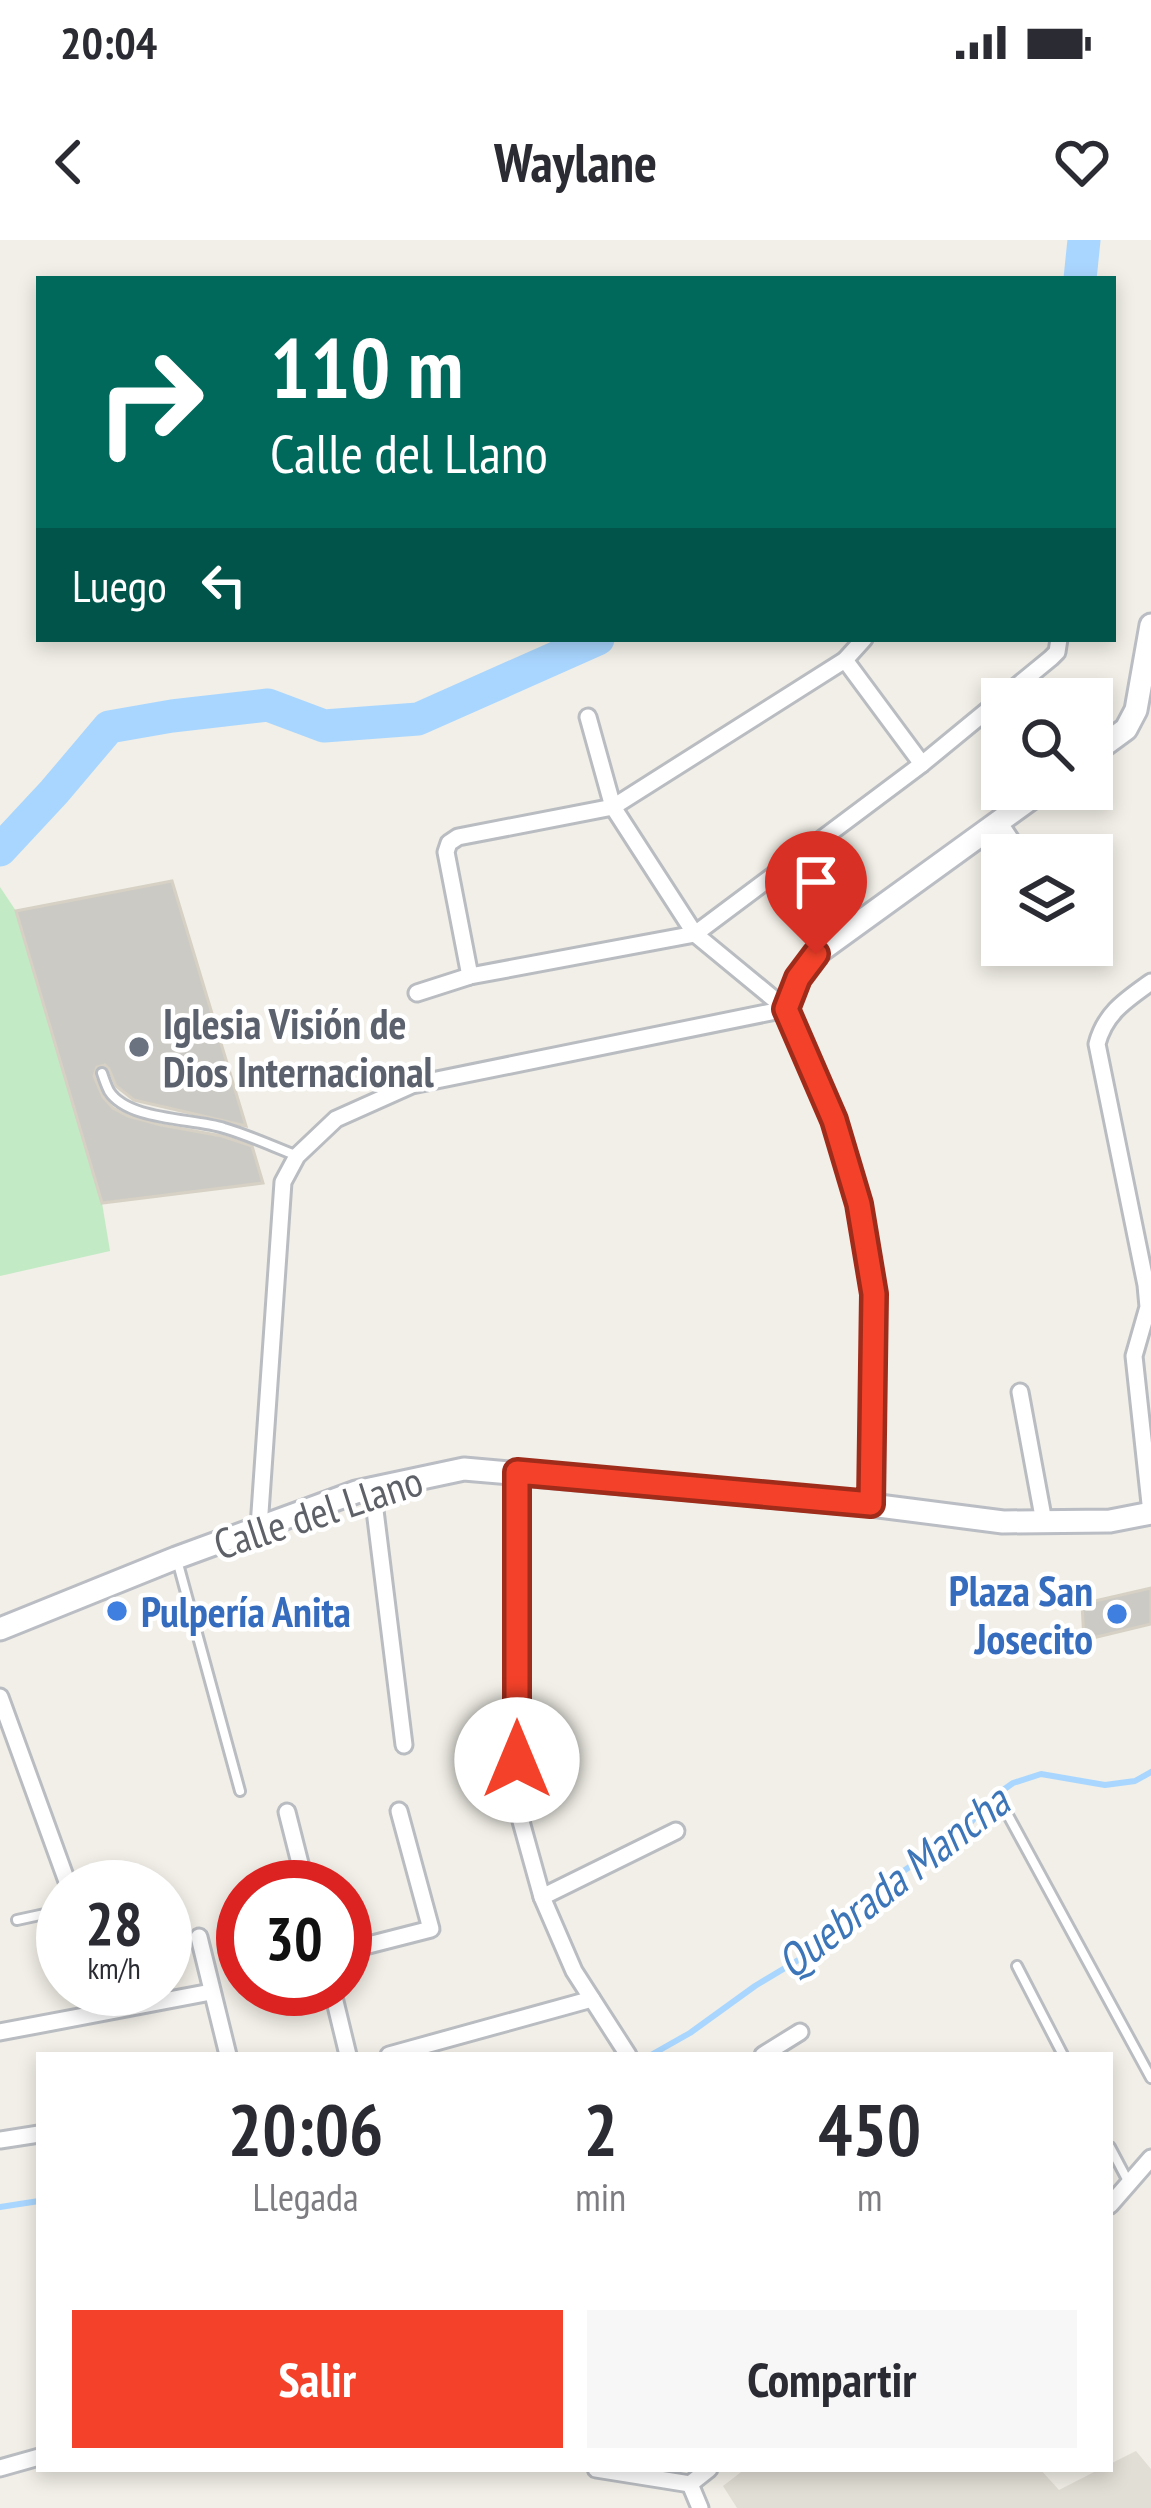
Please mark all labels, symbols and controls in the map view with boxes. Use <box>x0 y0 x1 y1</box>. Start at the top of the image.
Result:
text: 20:04 <box>60 13 157 71</box>
text: Waylane <box>494 127 657 197</box>
icon: back <box>36 129 102 195</box>
icon: heart <box>1049 129 1115 195</box>
text: 110 m <box>270 312 463 421</box>
icon: right <box>72 324 228 480</box>
text: Calle del Llano <box>270 418 548 488</box>
icon: left <box>191 552 257 618</box>
text: Luego <box>72 556 167 614</box>
map controls <box>981 678 1113 966</box>
button: search <box>981 678 1113 810</box>
pin <box>765 831 867 954</box>
button: layers <box>981 834 1113 966</box>
icon: arrive <box>783 849 849 915</box>
place label: Iglesia Visión de Dios Internacional <box>163 996 435 1099</box>
marker: Iglesia Visión de Dios Internacional <box>126 1034 152 1060</box>
street label: Calle del Llano <box>207 1452 429 1572</box>
place label: Plaza San Josecito <box>949 1563 1093 1666</box>
place label: Pulpería Anita <box>141 1584 351 1639</box>
marker: Pulpería Anita <box>104 1598 130 1624</box>
marker: Plaza San Josecito <box>1104 1601 1130 1627</box>
position arrow <box>454 1697 580 1823</box>
water label: Quebrada Mancha <box>764 1771 1022 1990</box>
speed limit sign: 30 <box>216 1860 372 2016</box>
text: 28 <box>85 1884 143 1962</box>
text: km/h <box>87 1948 141 1987</box>
text: 20:06 <box>228 2082 384 2175</box>
text: 2 <box>584 2082 618 2175</box>
text: 450 <box>818 2082 921 2175</box>
text: Llegada <box>253 2171 359 2222</box>
text: min <box>575 2171 626 2222</box>
text: m <box>857 2171 882 2222</box>
button: Salir <box>72 2310 563 2448</box>
button: Compartir <box>587 2310 1077 2448</box>

